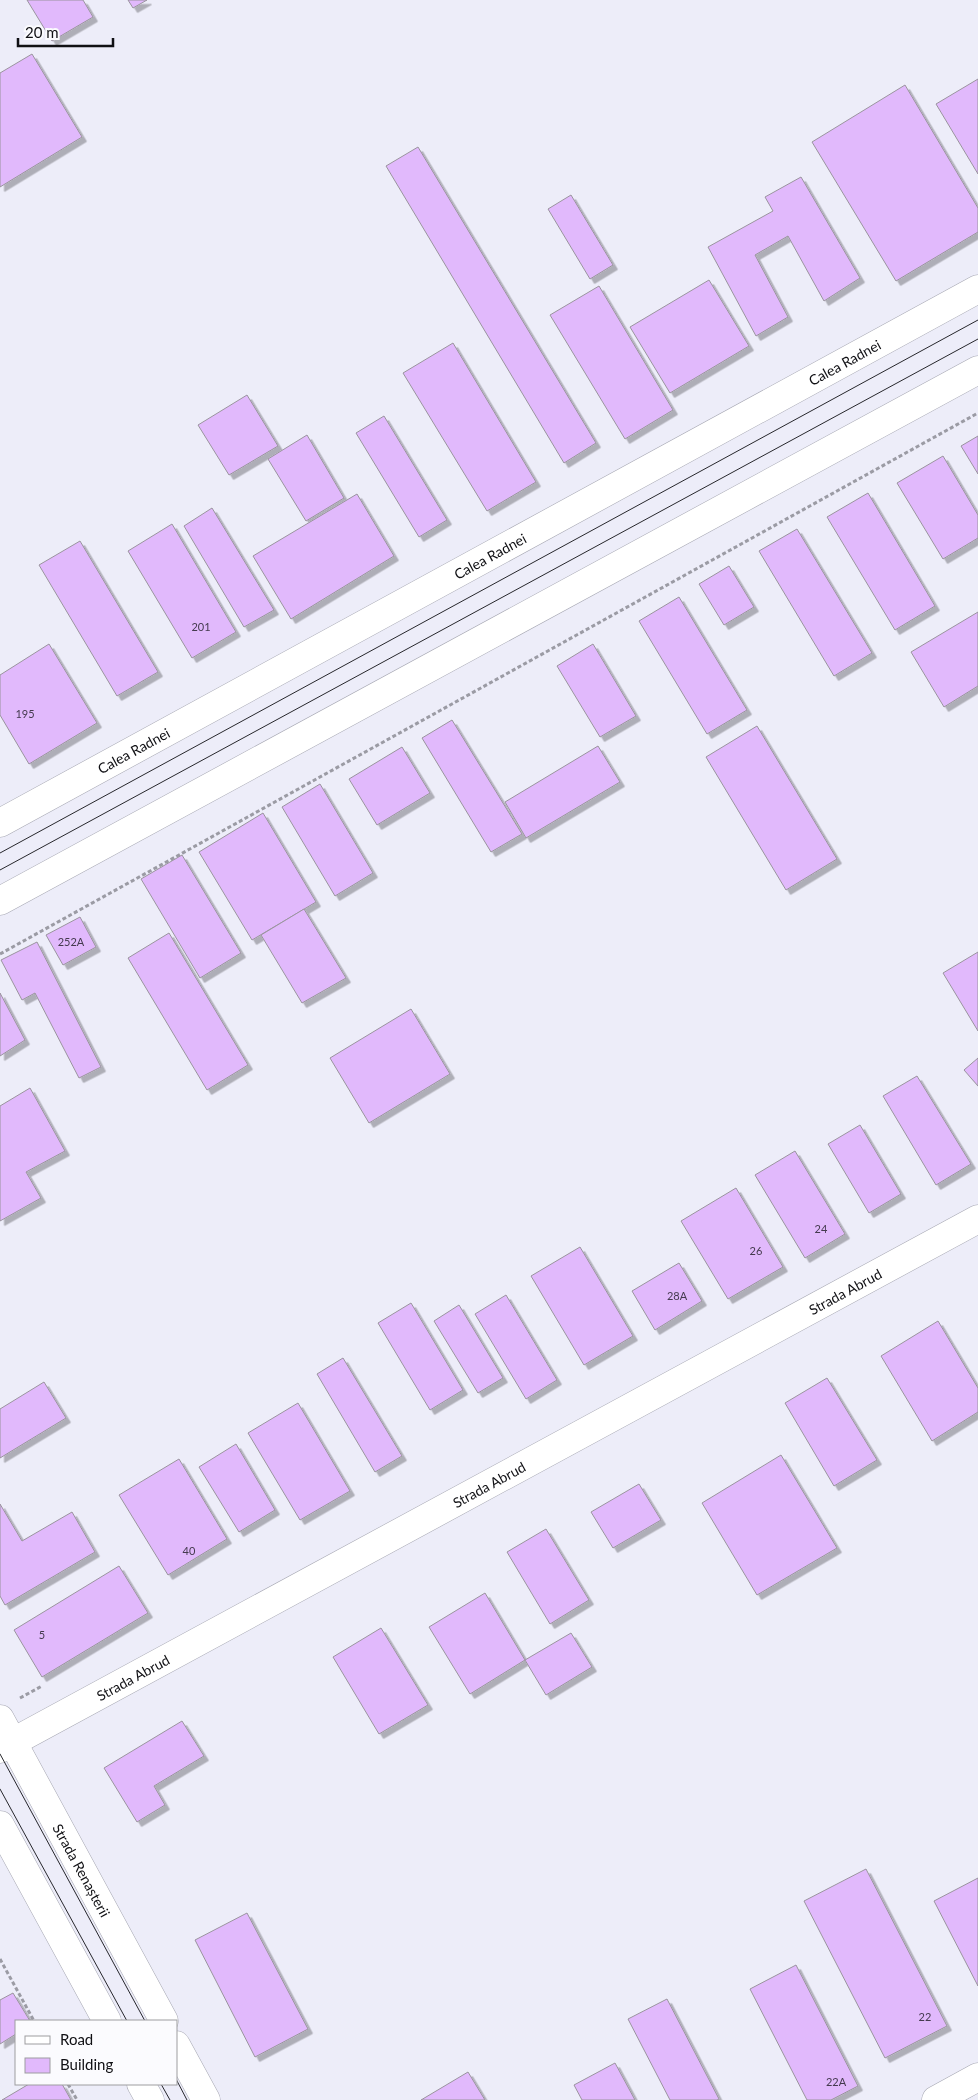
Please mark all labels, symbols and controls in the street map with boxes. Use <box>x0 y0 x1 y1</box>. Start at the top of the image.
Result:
scale bar <box>18 15 112 47</box>
text: 20 m <box>25 23 59 41</box>
street label: Calea Radnei <box>805 335 883 389</box>
street label: Calea Radnei <box>451 529 529 582</box>
house number: 201 <box>191 620 211 633</box>
house number: 195 <box>15 707 35 720</box>
street label: Calea Radnei <box>94 724 172 777</box>
house number: 252A <box>58 935 85 948</box>
house number: 24 <box>815 1222 828 1235</box>
house number: 26 <box>750 1244 762 1257</box>
street label: Strada Abrud <box>806 1265 884 1318</box>
house number: 28A <box>667 1289 688 1302</box>
street label: Strada Abrud <box>449 1457 528 1511</box>
house number: 40 <box>183 1544 196 1557</box>
house number: 5 <box>39 1628 45 1641</box>
street label: Strada Abrud <box>93 1650 172 1704</box>
street label: Strada Renașterii <box>50 1821 114 1920</box>
house number: 22 <box>919 2010 931 2023</box>
legend <box>15 2020 178 2085</box>
text: Road <box>60 2030 93 2048</box>
text: Building <box>60 2055 113 2073</box>
house number: 22A <box>826 2075 847 2088</box>

